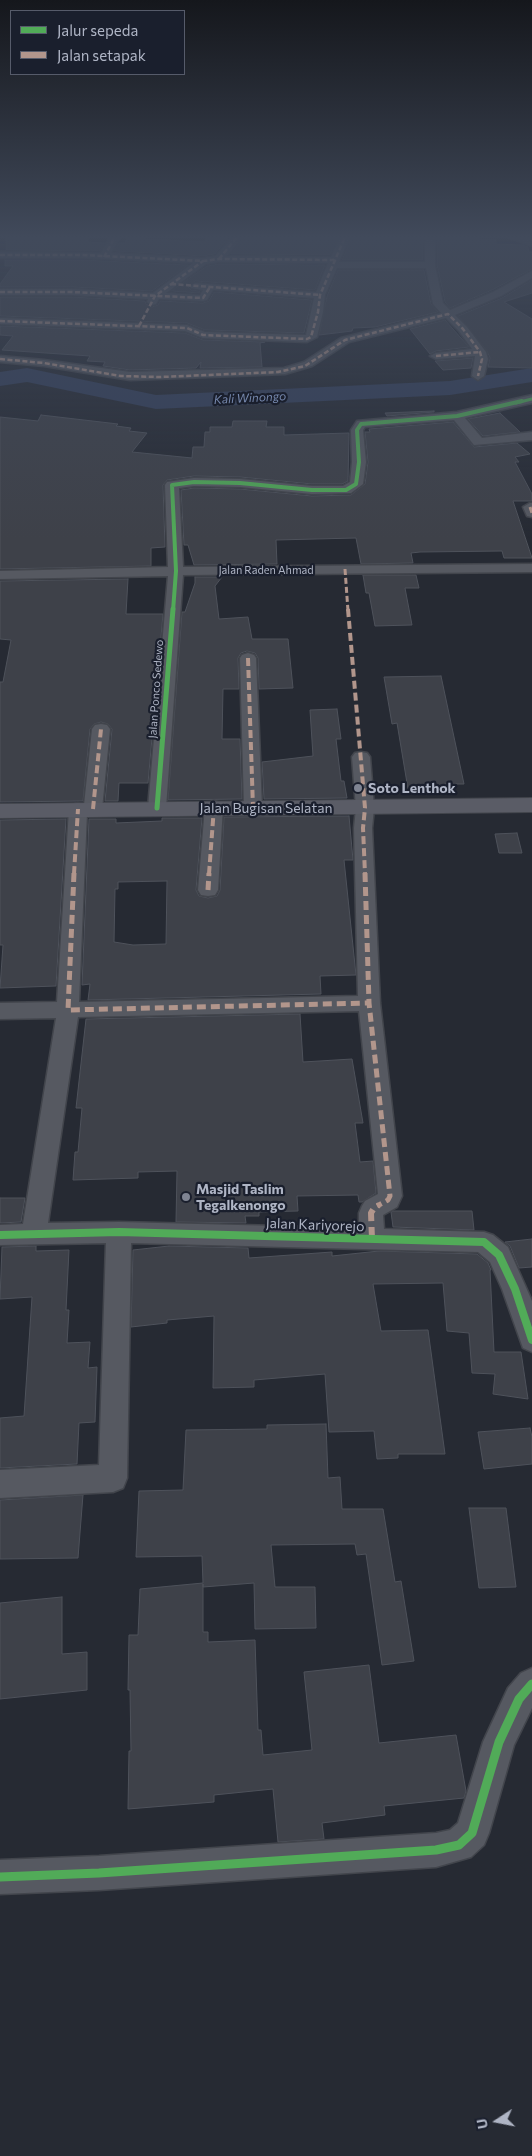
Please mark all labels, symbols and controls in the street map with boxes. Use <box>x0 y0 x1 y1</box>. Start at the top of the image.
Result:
legend <box>10 10 185 75</box>
text: Jalur sepeda <box>57 21 138 39</box>
text: Jalan setapak <box>57 46 146 64</box>
water label: Kali Winongo <box>213 389 287 407</box>
street label: Jalan Raden Ahmad <box>218 563 314 577</box>
street label: Jalan Ponco Sedewo <box>146 639 166 739</box>
place label: Soto Lenthok <box>368 780 456 796</box>
marker: Soto Lenthok <box>352 782 364 794</box>
street label: Jalan Bugisan Selatan <box>200 800 332 816</box>
place label: Masjid Taslim Tegalkenongo <box>196 1181 286 1214</box>
marker: Masjid Taslim Tegalkenongo <box>180 1191 192 1203</box>
street label: Jalan Kariyorejo <box>265 1215 365 1235</box>
north arrow <box>472 2096 522 2146</box>
text: U <box>472 2117 491 2131</box>

